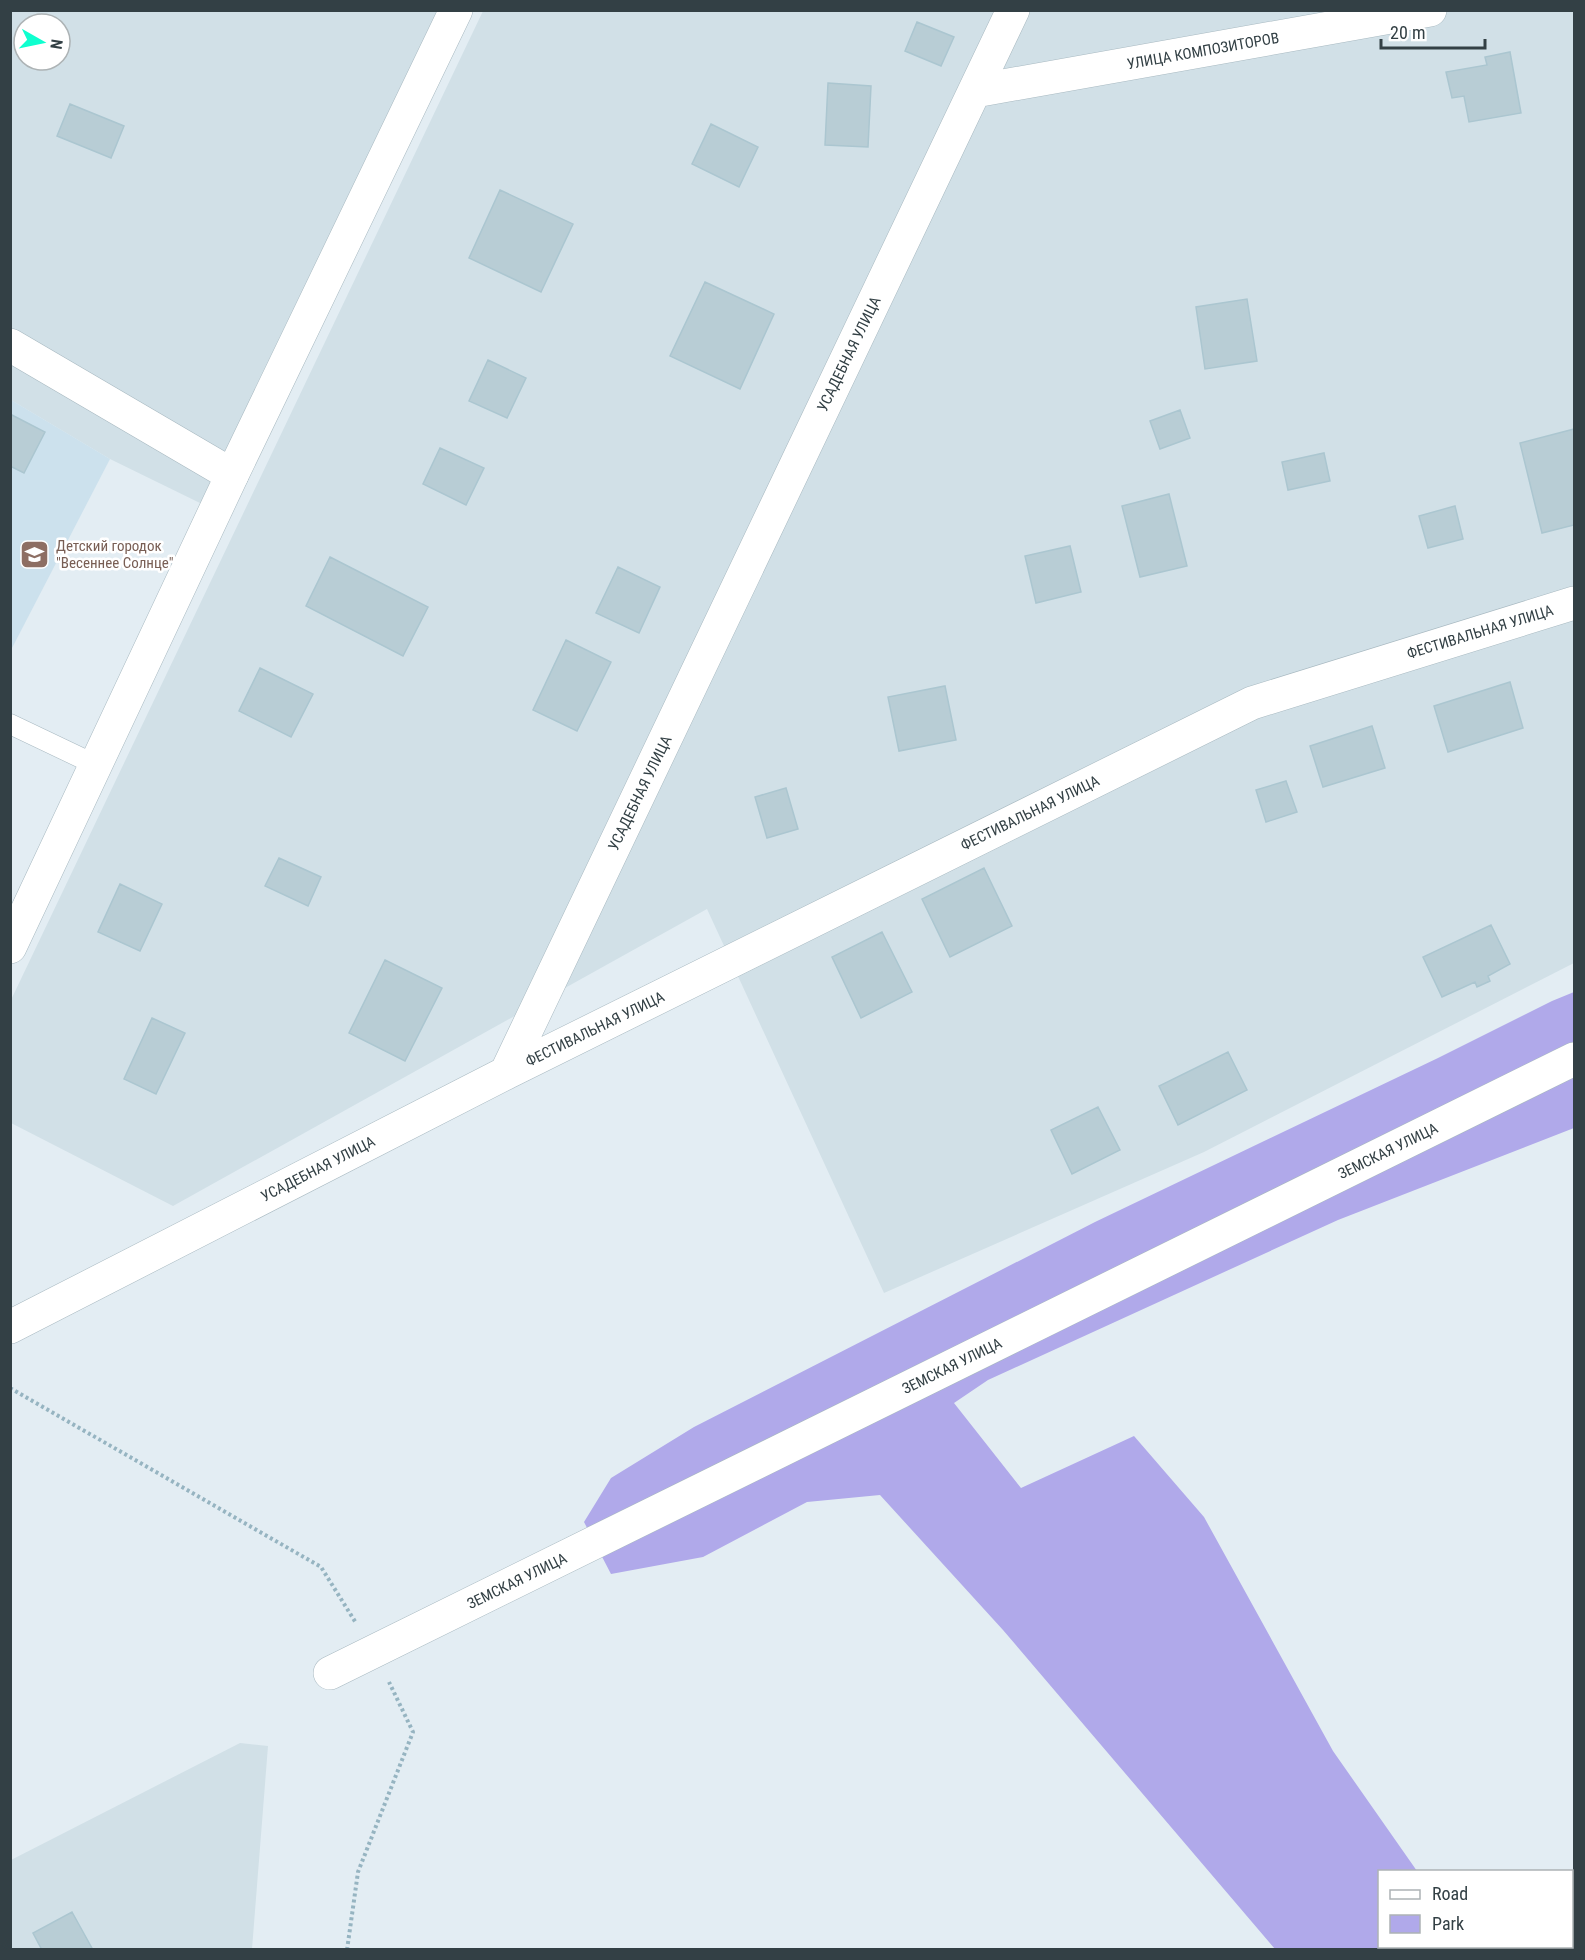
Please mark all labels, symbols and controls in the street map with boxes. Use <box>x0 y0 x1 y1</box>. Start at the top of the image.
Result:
north arrow <box>12 12 72 72</box>
scale bar <box>1381 12 1484 50</box>
text: 20 m <box>1390 22 1425 43</box>
street label: УЛИЦА КОМПОЗИТОРОВ <box>1126 29 1280 73</box>
text: N <box>46 38 66 51</box>
street label: УСАДЕБНАЯ УЛИЦА <box>813 293 885 414</box>
place label: Детский городок "Весеннее Солнце" <box>56 537 174 572</box>
school or university icon: Детский городок "Весеннее Солнце" <box>19 539 51 571</box>
street label: ФЕСТИВАЛЬНАЯ УЛИЦА <box>1405 601 1556 663</box>
street label: УСАДЕБНАЯ УЛИЦА <box>604 732 676 853</box>
street label: ФЕСТИВАЛЬНАЯ УЛИЦА <box>958 771 1103 854</box>
street label: ФЕСТИВАЛЬНАЯ УЛИЦА <box>523 987 668 1070</box>
street label: ЗЕМСКАЯ УЛИЦА <box>1335 1119 1441 1183</box>
street label: УСАДЕБНАЯ УЛИЦА <box>258 1132 378 1206</box>
street label: ЗЕМСКАЯ УЛИЦА <box>899 1334 1005 1398</box>
street label: ЗЕМСКАЯ УЛИЦА <box>464 1549 570 1613</box>
legend <box>1378 1870 1573 1948</box>
text: Road <box>1432 1883 1468 1904</box>
text: Park <box>1432 1913 1464 1934</box>

